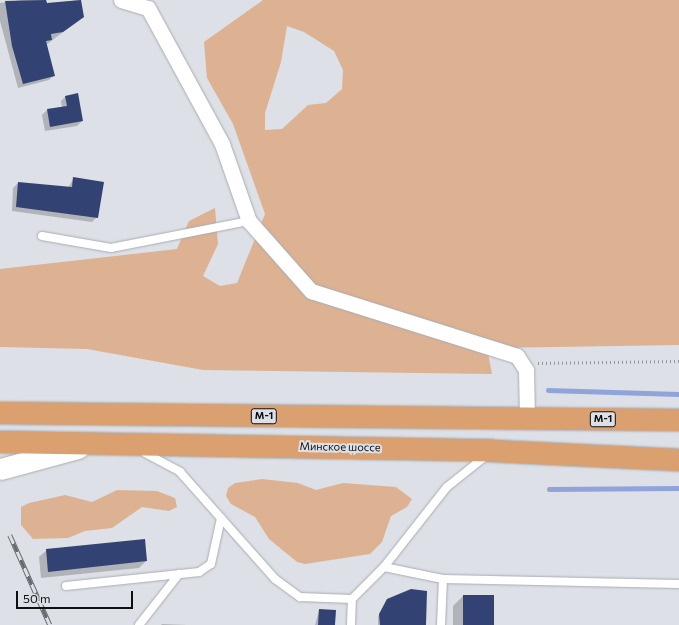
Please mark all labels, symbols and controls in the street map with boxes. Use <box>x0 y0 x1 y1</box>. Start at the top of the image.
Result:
road number: М-1 <box>250 408 278 424</box>
road number: М-1 <box>589 411 617 427</box>
street label: Минское шоссе <box>299 440 381 454</box>
scale bar <box>18 583 135 609</box>
text: 50 m <box>23 591 51 605</box>

